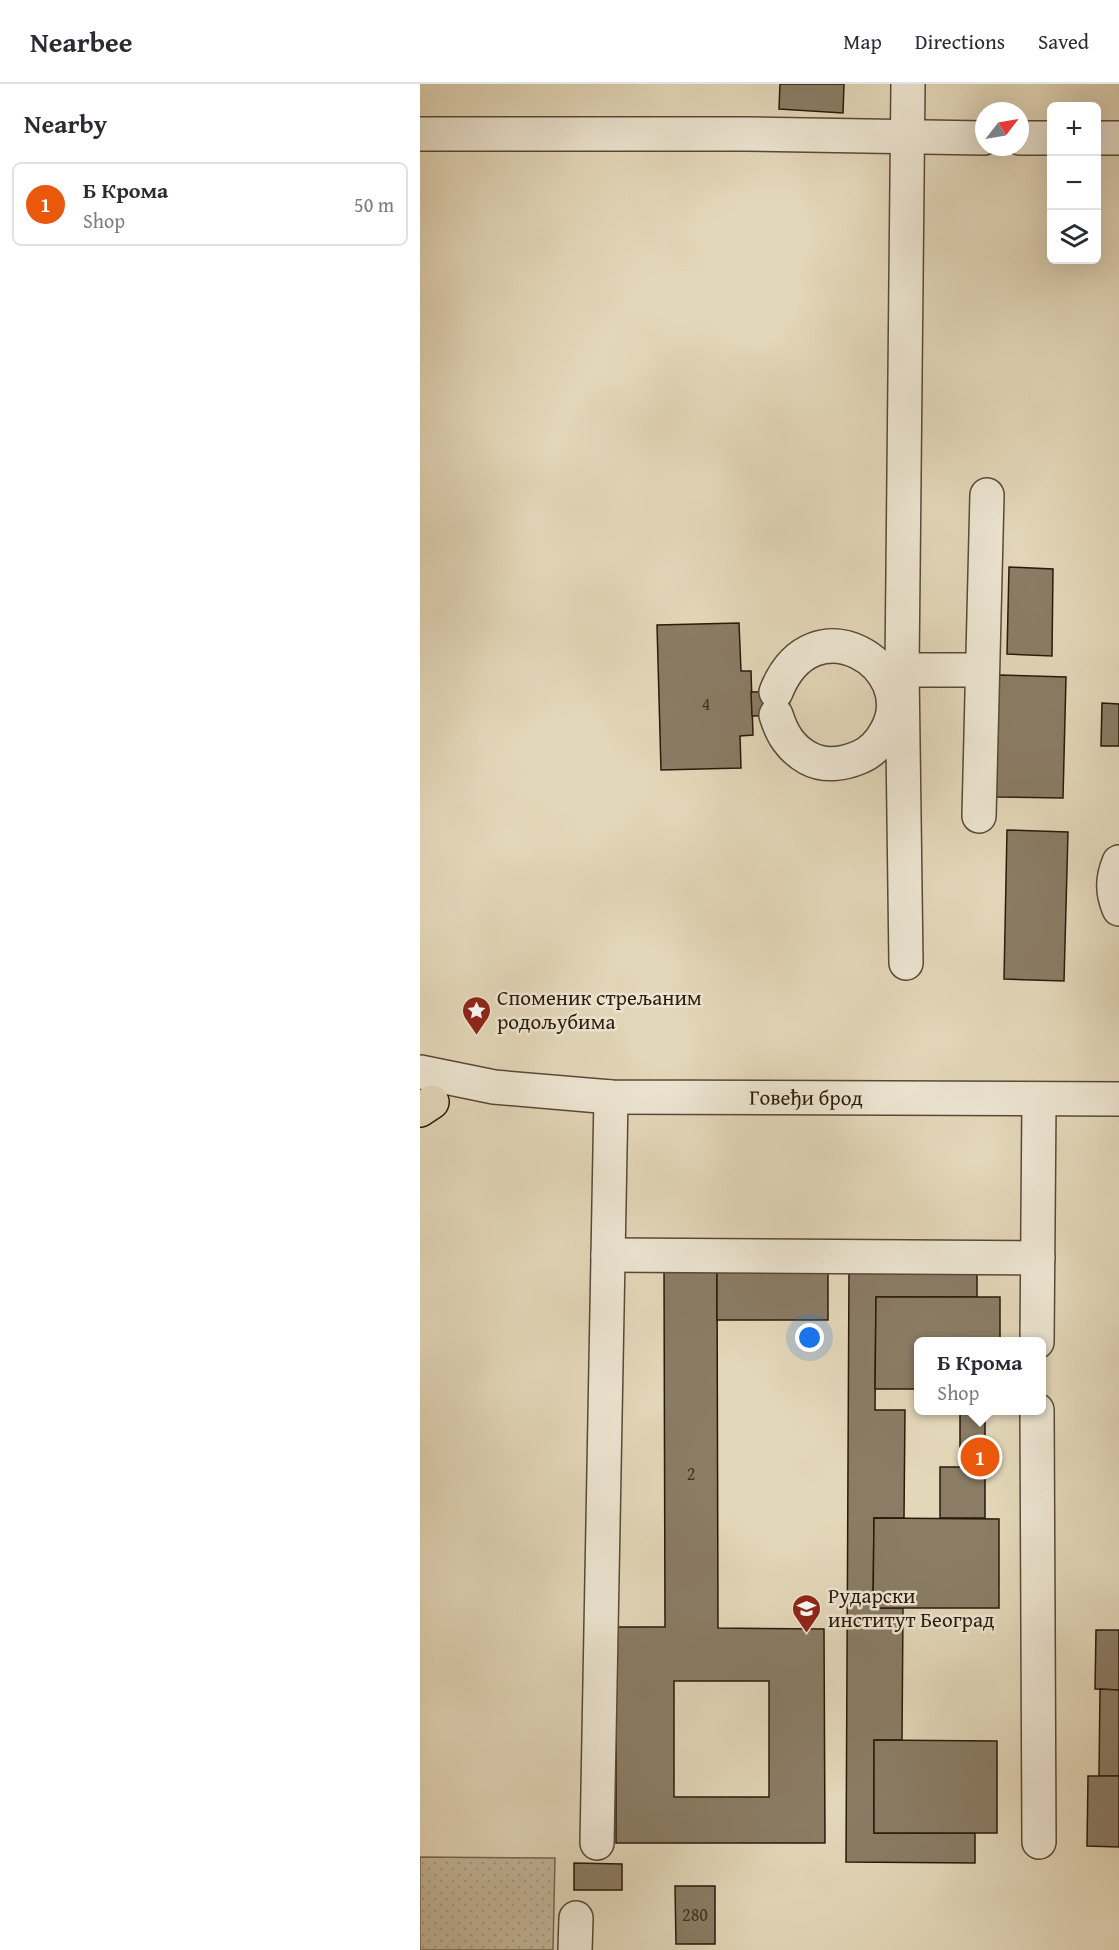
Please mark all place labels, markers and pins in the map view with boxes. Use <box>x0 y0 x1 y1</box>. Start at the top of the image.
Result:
place label: Споменик стрељаним родољубима <box>497 982 702 1037</box>
place icon: Споменик стрељаним родољубима <box>460 994 492 1036</box>
pin: 1 <box>960 1434 1000 1480</box>
place label: Рударски институт Београд <box>828 1580 995 1635</box>
school or university icon: Рударски институт Београд <box>791 1592 823 1634</box>

